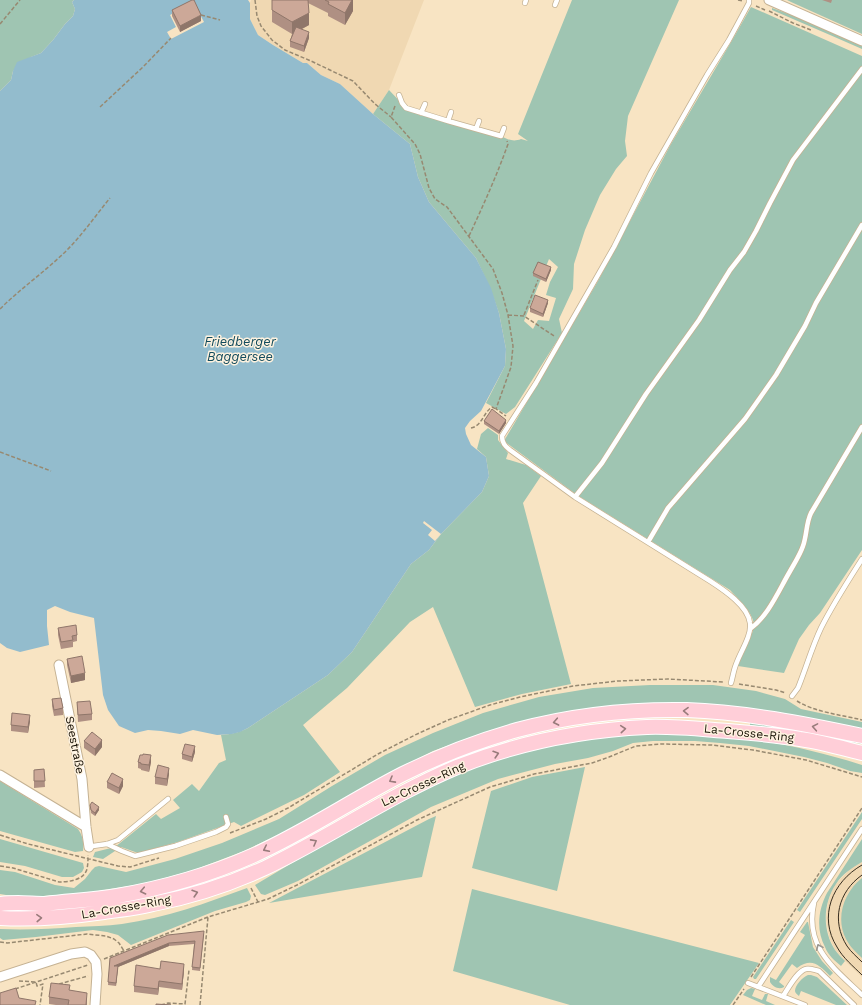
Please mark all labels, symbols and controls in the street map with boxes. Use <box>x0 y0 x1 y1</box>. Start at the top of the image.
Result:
water label: Friedberger Baggersee <box>204 334 277 364</box>
one-way arrow <box>683 707 689 715</box>
street label: Seestraße <box>63 715 87 775</box>
one-way arrow <box>553 717 560 725</box>
street label: La-Crosse-Ring <box>703 721 795 745</box>
one-way arrow <box>811 723 818 731</box>
one-way arrow <box>620 724 626 733</box>
one-way arrow <box>492 750 499 758</box>
street label: La-Crosse-Ring <box>379 758 468 809</box>
one-way arrow <box>389 775 396 782</box>
one-way arrow <box>309 839 317 847</box>
one-way arrow <box>263 844 270 852</box>
one-way arrow <box>140 886 146 894</box>
one-way arrow <box>191 889 198 898</box>
street label: La-Crosse-Ring <box>80 892 172 922</box>
one-way arrow <box>36 914 42 923</box>
one-way arrow <box>816 943 824 951</box>

